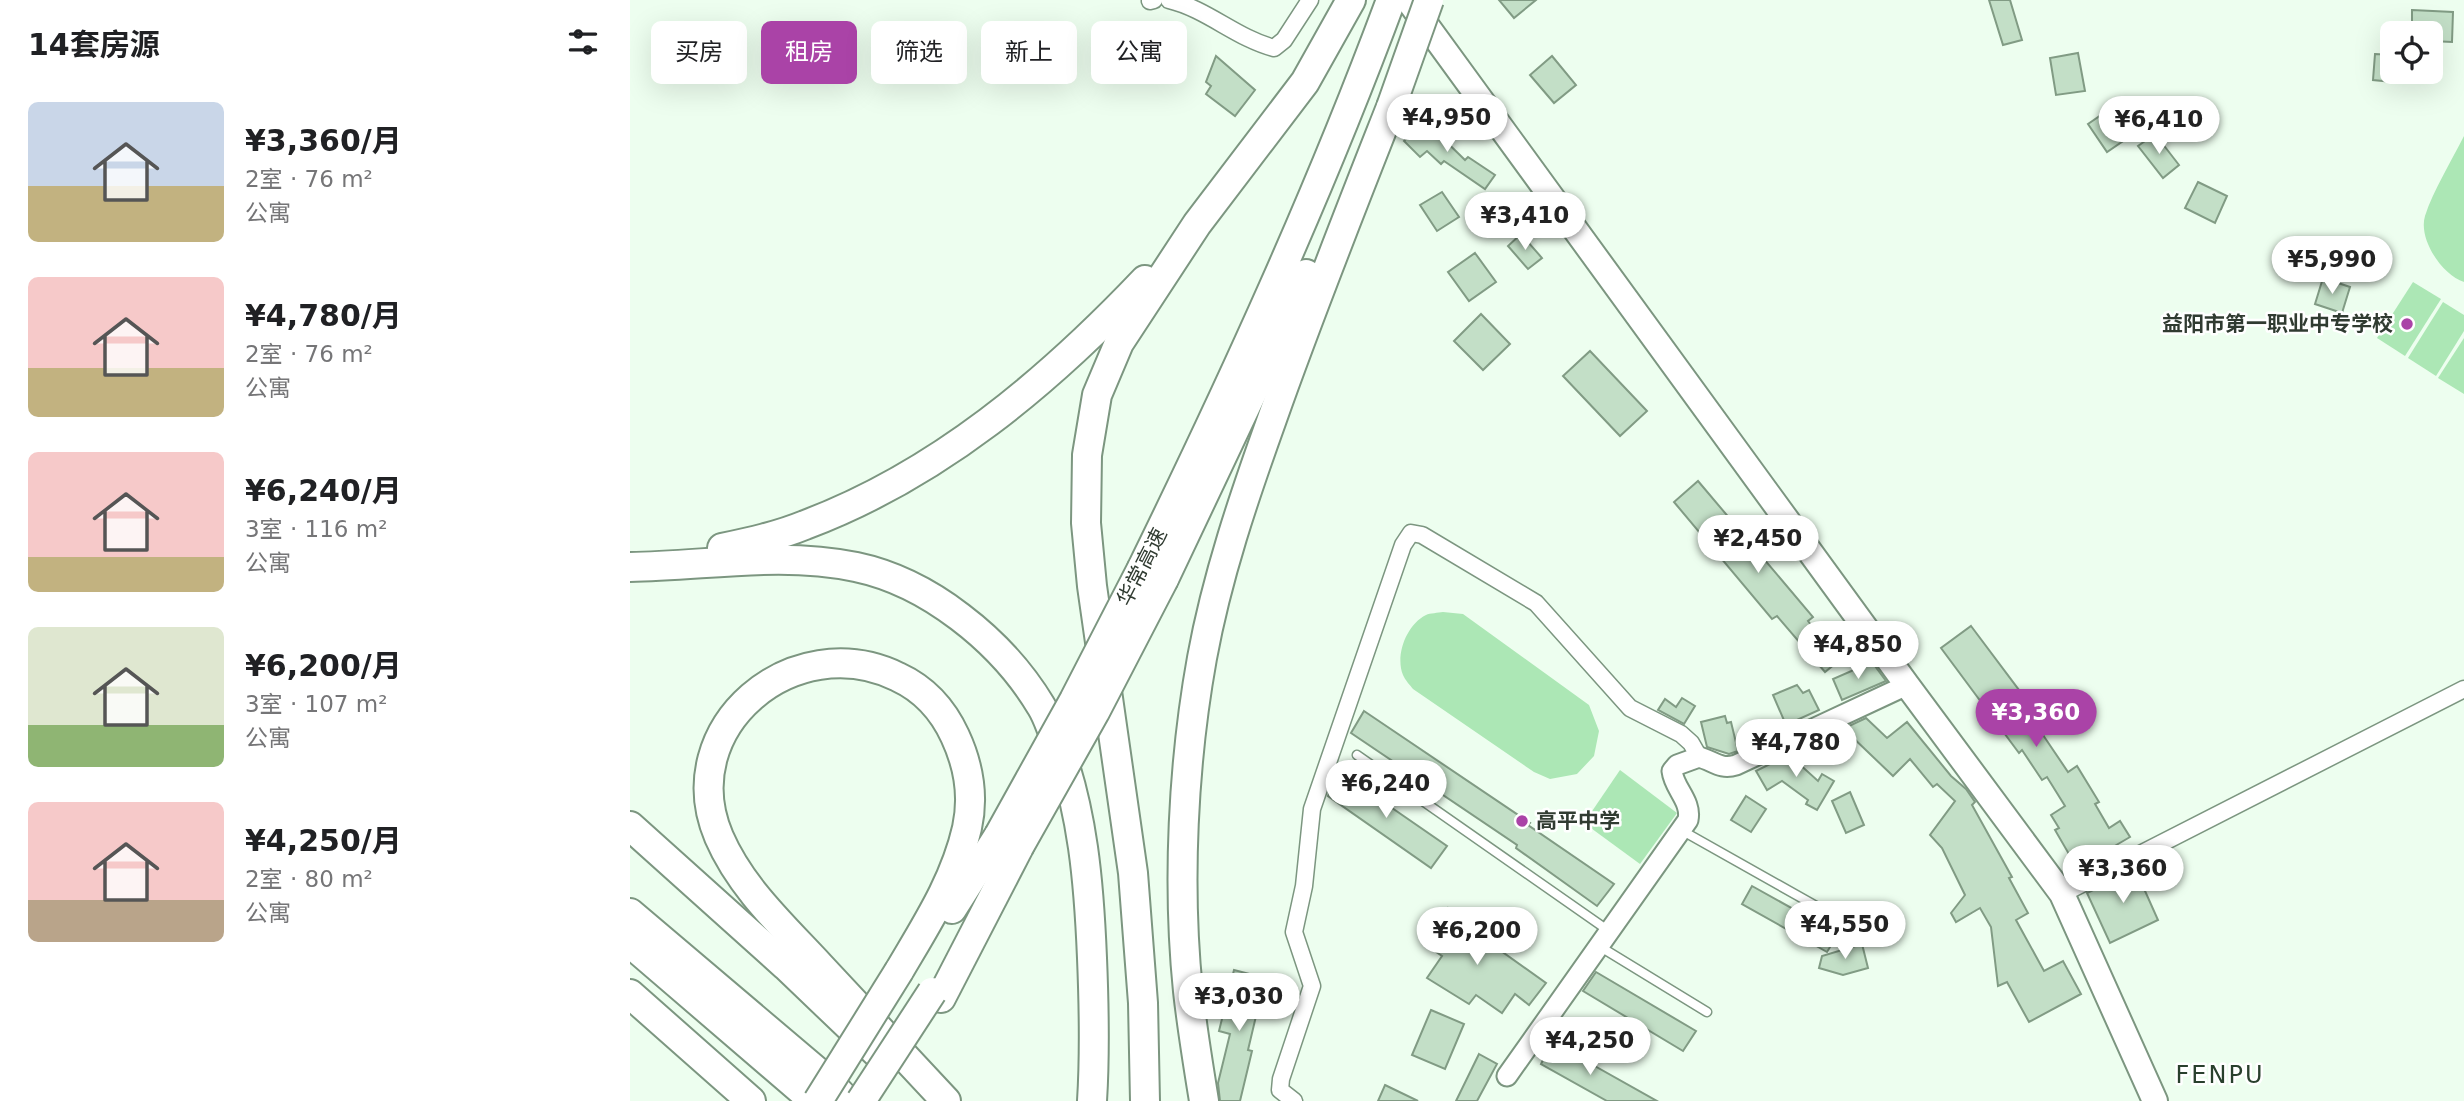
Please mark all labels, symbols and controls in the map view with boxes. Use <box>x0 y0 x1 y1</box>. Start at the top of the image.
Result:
chip: 买房 <box>651 21 747 84</box>
chip: 租房 <box>761 21 857 84</box>
chip: 筛选 <box>871 21 967 84</box>
chip: 新上 <box>981 21 1077 84</box>
chip: 公寓 <box>1091 21 1187 84</box>
map controls <box>2380 21 2443 84</box>
button: locate <box>2380 21 2443 84</box>
icon: filters <box>564 23 602 61</box>
text: 14套房源 <box>28 27 160 62</box>
pin: ¥4,950 <box>1390 94 1504 154</box>
pin: ¥6,410 <box>2102 96 2216 156</box>
text: ¥4,950 <box>1403 104 1491 130</box>
text: ¥6,410 <box>2115 106 2203 132</box>
text: ¥3,360/月 <box>245 123 402 158</box>
icon: home <box>84 130 168 214</box>
text: 2室 · 76 m² <box>245 166 373 192</box>
pin: ¥3,410 <box>1468 192 1582 252</box>
text: 公寓 <box>245 200 291 226</box>
text: ¥3,410 <box>1481 202 1569 228</box>
pin: ¥5,990 <box>2275 236 2389 296</box>
text: ¥5,990 <box>2288 246 2376 272</box>
text: ¥4,780/月 <box>245 298 402 333</box>
icon: home <box>84 305 168 389</box>
place label: 益阳市第一职业中专学校 <box>2162 312 2393 336</box>
marker: 益阳市第一职业中专学校 <box>2399 316 2415 332</box>
text: 2室 · 76 m² <box>245 341 373 367</box>
text: 公寓 <box>245 375 291 401</box>
text: ¥6,240/月 <box>245 473 402 508</box>
icon: home <box>84 480 168 564</box>
text: 3室 · 116 m² <box>245 516 387 542</box>
pin: ¥2,450 <box>1701 516 1815 575</box>
street label: 华常高速 <box>1112 524 1172 610</box>
text: ¥2,450 <box>1714 525 1802 551</box>
text: 公寓 <box>245 550 291 576</box>
pin: ¥4,850 <box>1801 622 1915 681</box>
text: ¥4,850 <box>1814 631 1902 657</box>
text: ¥6,200/月 <box>245 648 402 683</box>
icon: home <box>84 655 168 739</box>
pin: ¥3,360 <box>1979 690 2093 749</box>
text: 3室 · 107 m² <box>245 691 387 717</box>
text: ¥3,360 <box>1992 699 2080 725</box>
pin: ¥4,780 <box>1739 720 1853 779</box>
text: 公寓 <box>245 725 291 751</box>
text: ¥4,780 <box>1752 729 1840 755</box>
pin: ¥6,240 <box>1329 760 1443 820</box>
text: ¥6,240 <box>1342 770 1430 796</box>
place label: 高平中学 <box>1536 809 1620 833</box>
marker: 高平中学 <box>1514 813 1530 829</box>
text: ¥4,250/月 <box>245 823 402 858</box>
icon: home <box>84 830 168 914</box>
pin: ¥3,360 <box>2066 846 2180 905</box>
text: ¥3,360 <box>2079 855 2167 881</box>
text: 2室 · 80 m² <box>245 866 373 892</box>
text: 公寓 <box>245 900 291 926</box>
pin: ¥4,550 <box>1788 902 1902 961</box>
pin: ¥6,200 <box>1420 908 1534 967</box>
text: ¥4,550 <box>1801 911 1889 937</box>
text: ¥6,200 <box>1433 917 1521 943</box>
pin: ¥3,030 <box>1182 974 1296 1033</box>
text: ¥3,030 <box>1195 983 1283 1009</box>
pin: ¥4,250 <box>1533 1018 1647 1077</box>
text: ¥4,250 <box>1546 1027 1634 1053</box>
district label: FENPU <box>2176 1061 2264 1089</box>

